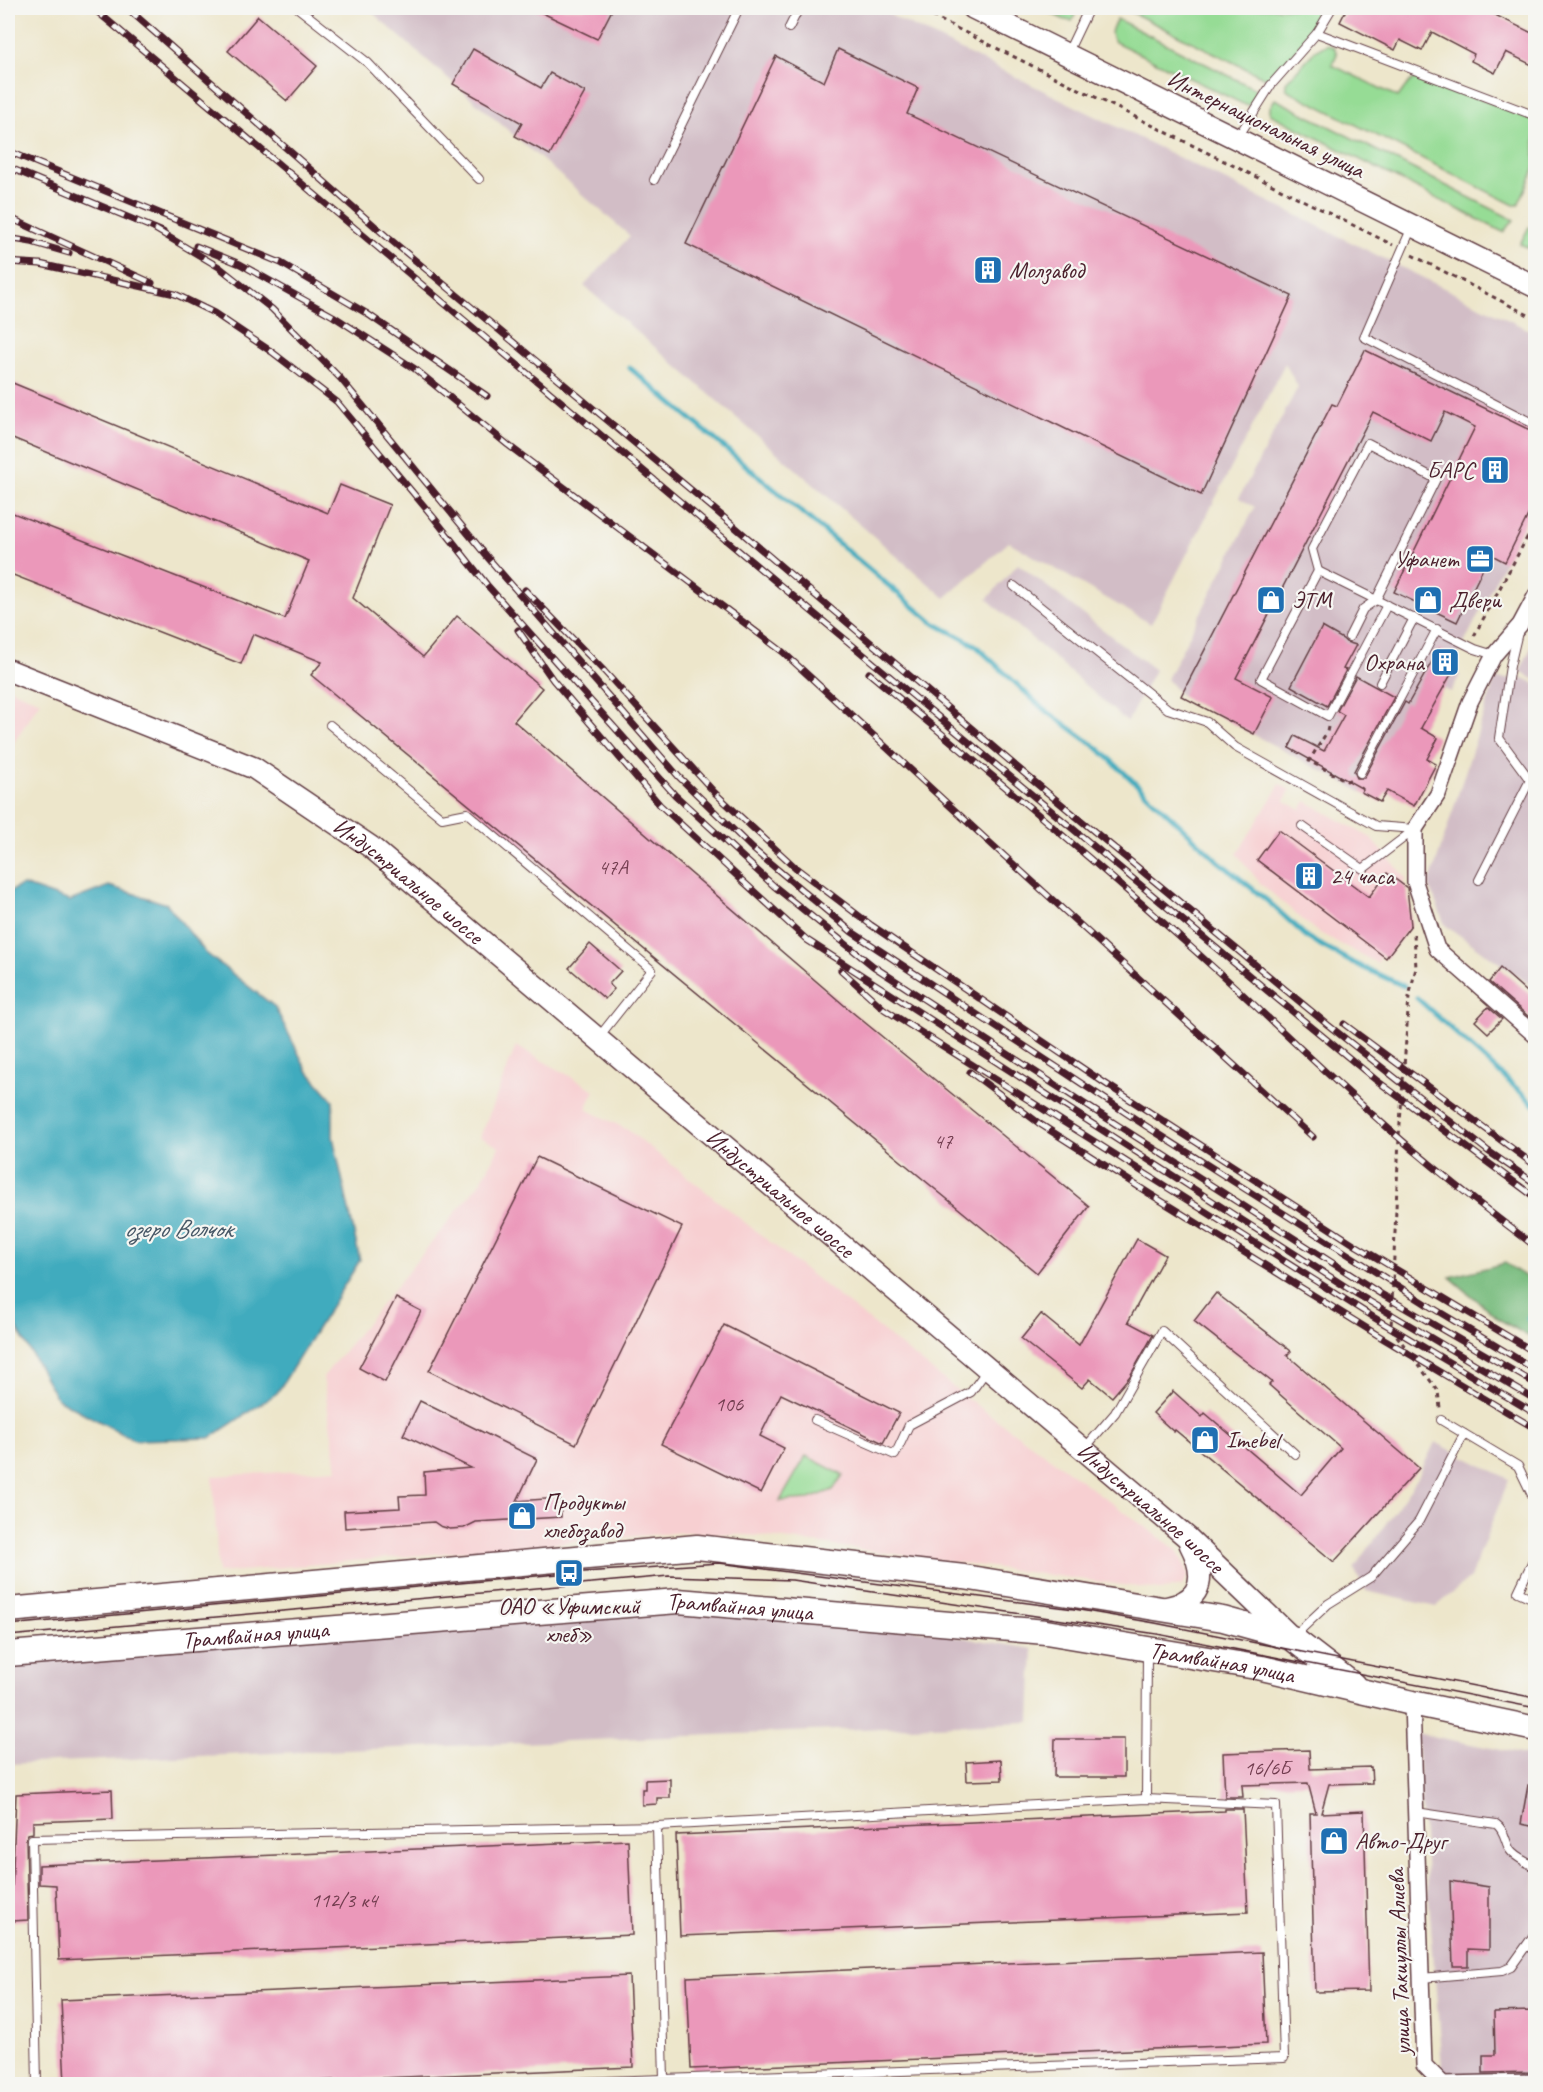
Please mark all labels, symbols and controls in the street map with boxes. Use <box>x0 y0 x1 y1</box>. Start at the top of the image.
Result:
street label: Интернациональная улица <box>1162 63 1371 185</box>
building icon: Молзавод <box>972 254 1004 286</box>
place label: Молзавод <box>1009 255 1087 285</box>
building icon: БАРС <box>1479 454 1511 486</box>
place label: БАРС <box>1427 455 1476 485</box>
office icon: Уфанет <box>1464 543 1496 575</box>
place label: Уфанет <box>1394 544 1460 574</box>
shop icon: ЭТМ <box>1255 584 1287 616</box>
shop icon: Двери <box>1412 584 1444 616</box>
place label: ЭТМ <box>1292 585 1333 615</box>
place label: Двери <box>1449 585 1502 615</box>
building icon: Охрана <box>1429 646 1461 678</box>
place label: Охрана <box>1364 647 1425 677</box>
street label: Индустриальное шоссе <box>327 811 491 952</box>
house number: 47А <box>598 854 629 880</box>
building icon: 24 часа <box>1293 860 1325 892</box>
place label: 24 часа <box>1330 861 1395 891</box>
street label: Индустриальное шоссе <box>700 1122 862 1266</box>
house number: 47 <box>934 1128 954 1154</box>
water label: озеро Волчок <box>124 1212 236 1245</box>
house number: 106 <box>715 1391 744 1417</box>
shop icon: Imebel <box>1189 1424 1221 1456</box>
place label: Imebel <box>1226 1425 1283 1455</box>
street label: Индустриальное шоссе <box>1071 1436 1232 1581</box>
place label: Продукты хлебозавод <box>543 1487 627 1546</box>
shop icon: Продукты хлебозавод <box>506 1500 538 1532</box>
bus stop icon: ОАО «Уфимский хлеб» <box>553 1557 585 1589</box>
street label: Трамвайная улица <box>665 1586 815 1627</box>
place label: ОАО «Уфимский хлеб» <box>498 1591 642 1649</box>
street label: Трамвайная улица <box>181 1614 331 1655</box>
street label: Трамвайная улица <box>1147 1635 1299 1690</box>
house number: 16/6Б <box>1244 1755 1293 1781</box>
shop icon: Авто-Друг <box>1318 1825 1350 1857</box>
place label: Авто-Друг <box>1355 1826 1449 1856</box>
street label: улица Такиуллы Алиева <box>1381 1866 1417 2058</box>
house number: 112/3 к4 <box>310 1887 380 1913</box>

